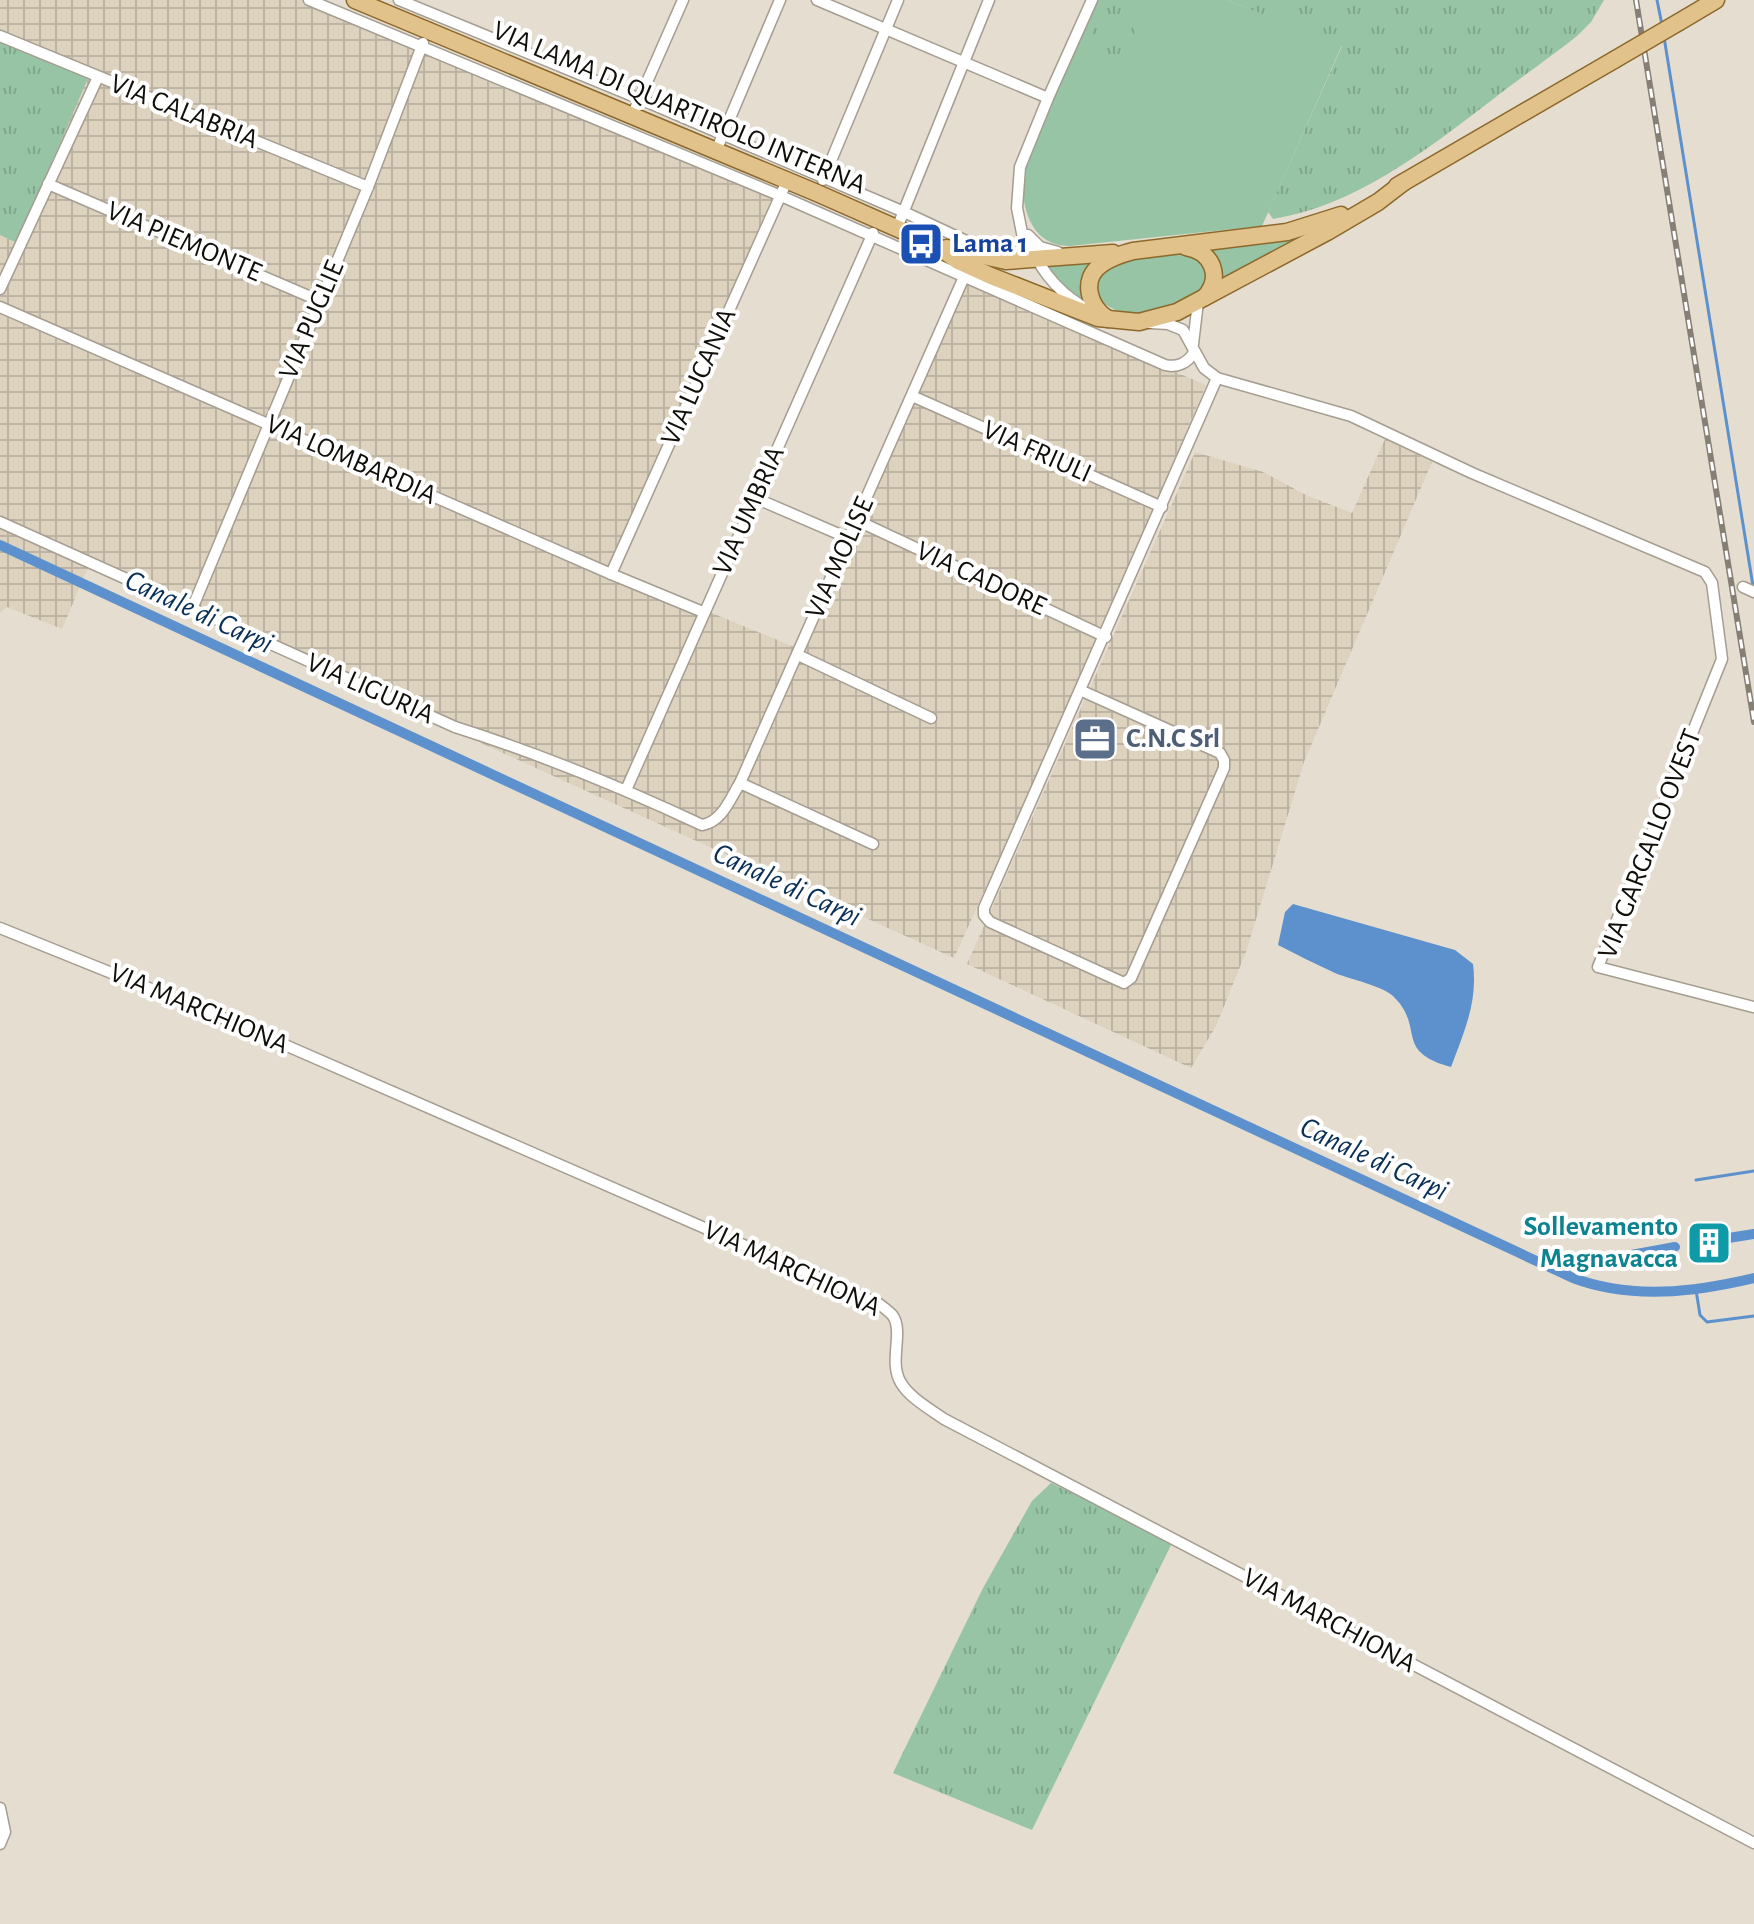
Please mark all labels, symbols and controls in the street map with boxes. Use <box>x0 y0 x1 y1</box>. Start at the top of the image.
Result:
street label: VIA LAMA DI QUARTIROLO INTERNA <box>488 17 870 199</box>
street label: VIA CALABRIA <box>106 70 262 154</box>
street label: VIA PIEMONTE <box>102 197 266 287</box>
bus stop icon: Lama 1 <box>897 220 945 268</box>
place label: Lama 1 <box>952 230 1028 258</box>
street label: VIA PUGLIE <box>275 257 349 383</box>
street label: VIA LUCANIA <box>656 304 742 450</box>
street label: VIA LOMBARDIA <box>262 410 440 510</box>
street label: VIA FRIULI <box>978 416 1096 488</box>
street label: VIA UMBRIA <box>708 442 790 580</box>
street label: VIA MOLISE <box>801 493 879 623</box>
street label: VIA CADORE <box>912 537 1050 621</box>
water label: Canale di Carpi <box>121 565 277 659</box>
street label: VIA LIGURIA <box>302 648 438 730</box>
office icon: C.N.C Srl <box>1071 715 1119 763</box>
place label: C.N.C Srl <box>1126 725 1220 753</box>
street label: VIA GARGALLO OVEST <box>1593 725 1707 963</box>
water label: Canale di Carpi <box>709 838 865 932</box>
street label: VIA MARCHIONA <box>105 959 293 1059</box>
water label: Canale di Carpi <box>1296 1112 1452 1206</box>
place label: Sollevamento Magnavacca <box>1524 1213 1678 1273</box>
street label: VIA MARCHIONA <box>699 1216 885 1322</box>
building icon: Sollevamento Magnavacca <box>1685 1219 1733 1267</box>
street label: VIA MARCHIONA <box>1238 1564 1420 1678</box>

